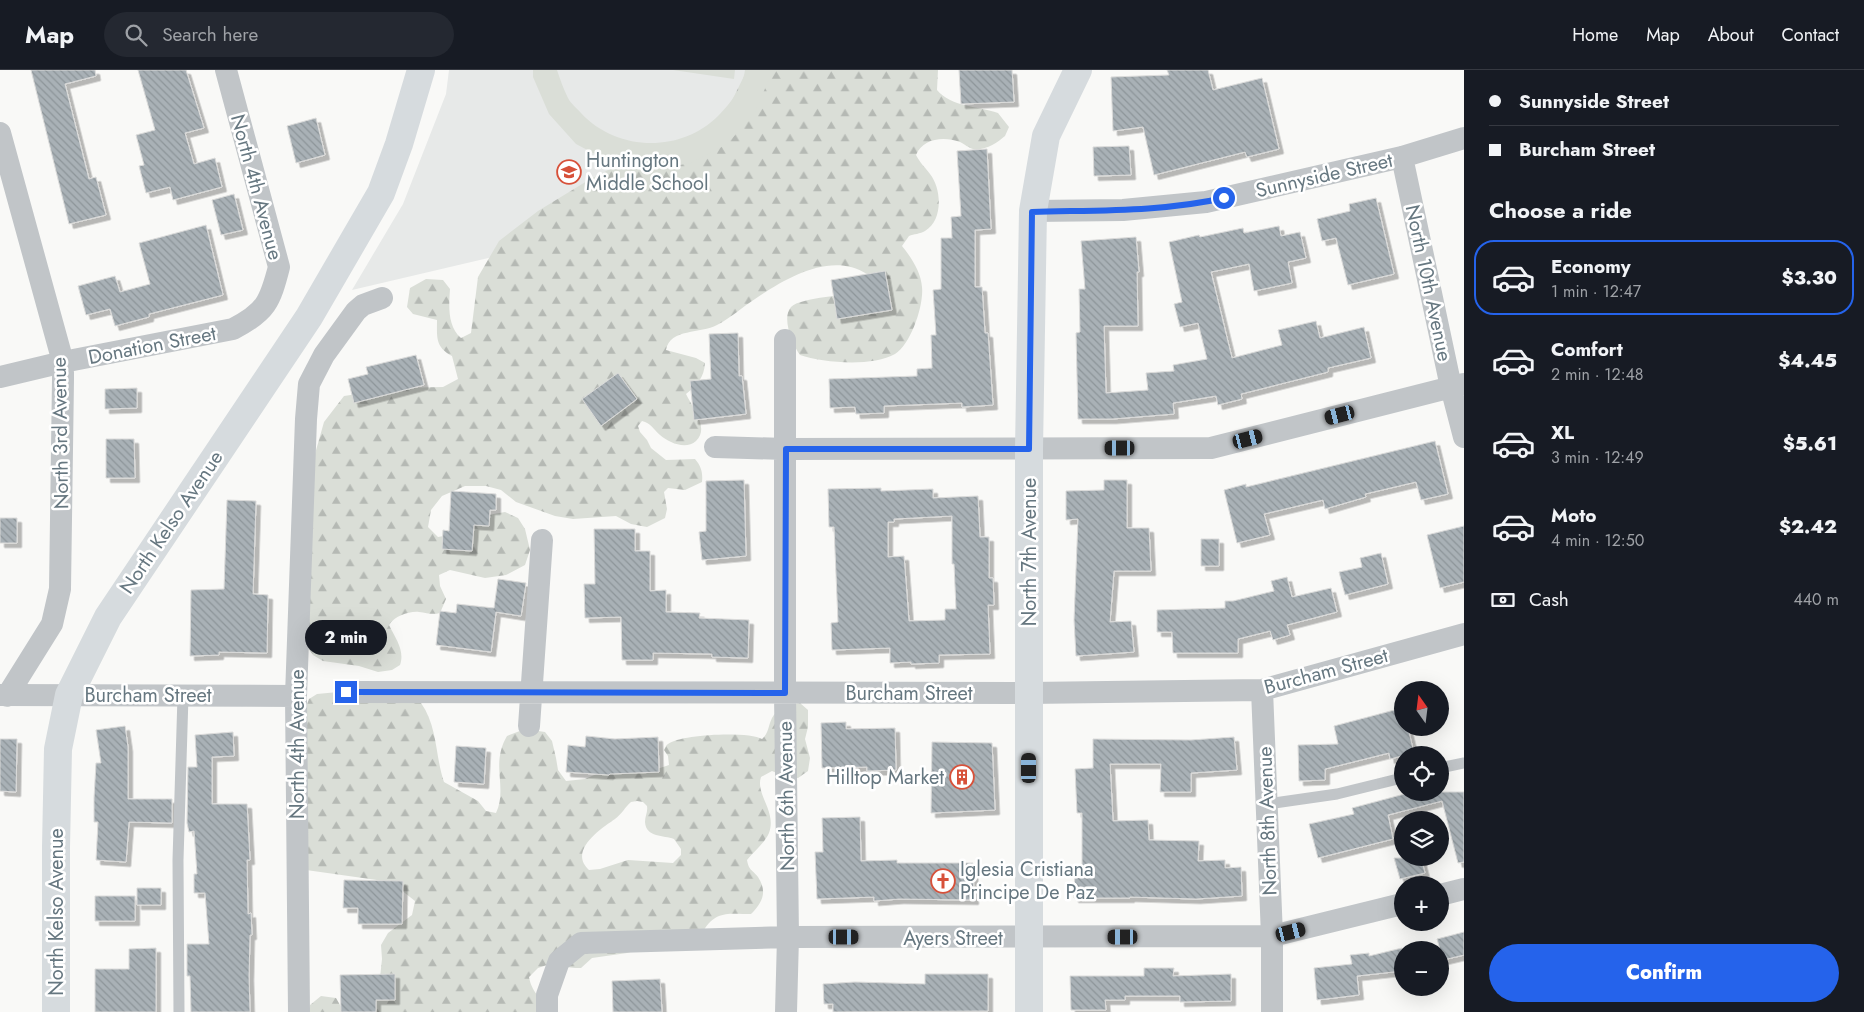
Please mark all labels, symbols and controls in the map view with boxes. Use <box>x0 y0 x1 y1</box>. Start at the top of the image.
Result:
search box <box>104 12 454 57</box>
text: Map <box>25 17 74 52</box>
icon: search <box>122 21 150 49</box>
text: Search here <box>162 21 258 48</box>
text: Home <box>1572 22 1618 48</box>
text: Map <box>1646 22 1680 48</box>
text: About <box>1708 22 1753 48</box>
text: Contact <box>1781 22 1839 48</box>
text: Sunnyside Street <box>1519 88 1669 115</box>
street label: North 4th Avenue <box>223 111 290 263</box>
text: Burcham Street <box>1519 136 1655 163</box>
place label: Huntington Middle School <box>586 146 709 198</box>
street label: Sunnyside Street <box>1253 146 1396 205</box>
school or university icon: Huntington Middle School <box>556 159 582 185</box>
route start <box>1213 187 1235 209</box>
text: Choose a ride <box>1489 194 1632 226</box>
street label: North 10th Avenue <box>1398 202 1459 364</box>
text: Economy <box>1551 253 1631 280</box>
icon: car <box>1491 255 1536 300</box>
text: $3.30 <box>1782 264 1837 291</box>
text: 1 min · 12:47 <box>1551 280 1641 303</box>
street label: Donation Street <box>86 319 219 372</box>
text: Comfort <box>1551 336 1623 363</box>
icon: car <box>1491 338 1536 383</box>
text: $4.45 <box>1778 347 1837 374</box>
street label: North 3rd Avenue <box>45 357 76 509</box>
text: 2 min · 12:48 <box>1551 363 1644 386</box>
car <box>1323 404 1356 426</box>
text: XL <box>1551 419 1574 446</box>
icon: car <box>1491 421 1536 466</box>
car <box>1231 428 1264 450</box>
text: $5.61 <box>1783 430 1837 457</box>
car <box>1105 441 1135 456</box>
street label: North Kelso Avenue <box>113 445 230 600</box>
text: 3 min · 12:49 <box>1551 446 1644 469</box>
street label: North 7th Avenue <box>1015 478 1044 626</box>
text: Moto <box>1551 502 1596 529</box>
icon: car <box>1491 504 1536 549</box>
text: $2.42 <box>1779 513 1837 540</box>
text: 4 min · 12:50 <box>1551 529 1644 552</box>
icon: cash <box>1489 586 1517 614</box>
text: Cash <box>1529 586 1569 613</box>
text: 440 m <box>1793 588 1839 611</box>
callout: 2 min <box>305 620 387 654</box>
text: 2 min <box>325 626 367 649</box>
street label: Burcham Street <box>1261 641 1392 702</box>
street label: North 4th Avenue <box>283 669 312 819</box>
street label: Burcham Street <box>845 679 973 708</box>
street label: Burcham Street <box>84 681 212 710</box>
route end <box>335 681 357 703</box>
north arrow <box>1394 681 1449 736</box>
map controls <box>1394 681 1449 996</box>
street label: North 6th Avenue <box>771 721 802 871</box>
street label: North 8th Avenue <box>1250 746 1285 896</box>
button: locate <box>1394 746 1449 801</box>
car <box>1021 753 1036 783</box>
place label: Hilltop Market <box>826 763 944 792</box>
building icon: Hilltop Market <box>949 764 975 790</box>
button: layers <box>1394 811 1449 866</box>
street label: North Kelso Avenue <box>42 828 71 996</box>
place label: Iglesia Cristiana Principe De Paz <box>960 855 1095 907</box>
church icon: Iglesia Cristiana Principe De Paz <box>930 868 956 894</box>
button: + <box>1394 876 1449 931</box>
car <box>1274 921 1307 943</box>
street label: Ayers Street <box>903 924 1003 953</box>
car <box>829 930 859 945</box>
car <box>1108 930 1138 945</box>
button: − <box>1394 941 1449 996</box>
button: Confirm <box>1489 944 1839 1002</box>

